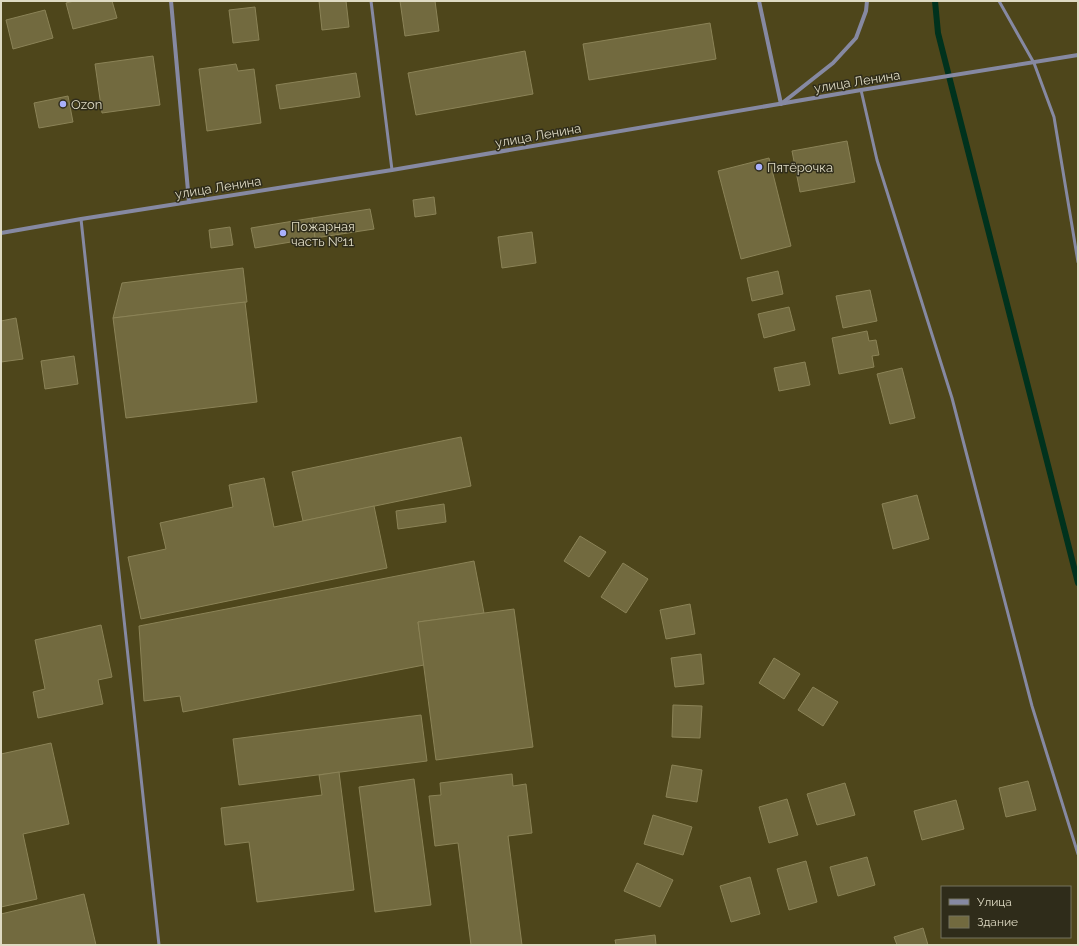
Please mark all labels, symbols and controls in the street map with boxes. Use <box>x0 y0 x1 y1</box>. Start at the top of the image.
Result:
street label: улица Ленина <box>813 67 901 96</box>
place label: Ozon <box>71 97 102 112</box>
marker: Ozon <box>58 99 68 109</box>
street label: улица Ленина <box>494 121 582 150</box>
place label: Пятёрочка <box>767 160 833 175</box>
marker: Пятёрочка <box>754 162 764 172</box>
street label: улица Ленина <box>174 173 262 202</box>
place label: Пожарная часть №11 <box>291 219 355 249</box>
marker: Пожарная часть №11 <box>278 228 288 238</box>
legend <box>941 886 1071 938</box>
text: Улица <box>977 895 1012 909</box>
text: Здание <box>977 915 1018 929</box>

